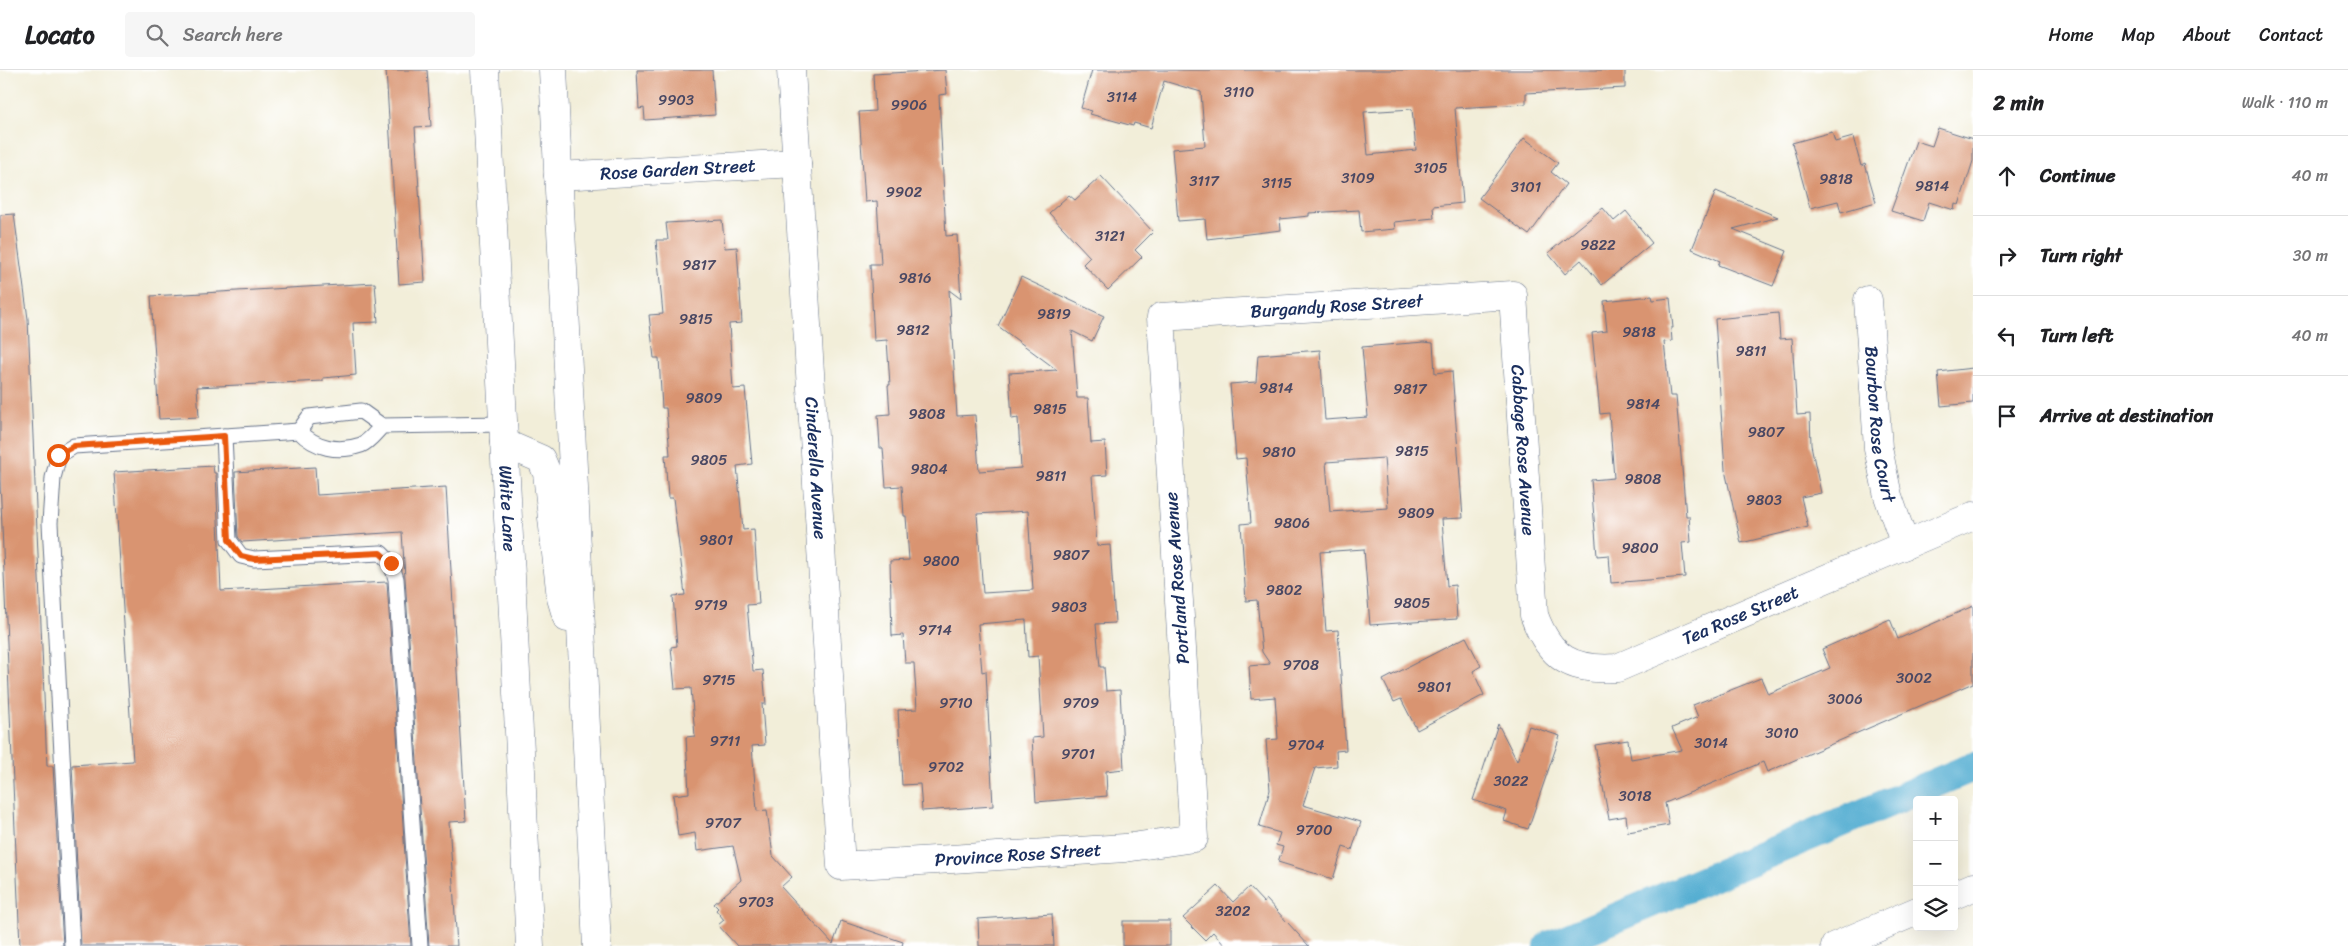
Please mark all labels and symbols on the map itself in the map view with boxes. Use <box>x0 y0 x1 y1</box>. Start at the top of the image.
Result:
house number: 3110 <box>1224 79 1254 105</box>
house number: 3114 <box>1107 84 1137 110</box>
house number: 9903 <box>658 87 694 113</box>
house number: 9906 <box>891 92 927 118</box>
street label: Rose Garden Street <box>599 149 756 190</box>
house number: 3105 <box>1414 155 1448 181</box>
house number: 3109 <box>1341 165 1375 191</box>
house number: 9818 <box>1819 166 1853 192</box>
house number: 3117 <box>1189 168 1220 194</box>
house number: 3115 <box>1262 170 1292 196</box>
house number: 9814 <box>1915 173 1949 199</box>
house number: 3101 <box>1511 174 1541 200</box>
house number: 9902 <box>886 179 923 205</box>
house number: 3121 <box>1095 223 1125 249</box>
house number: 9822 <box>1580 232 1616 258</box>
house number: 9817 <box>682 252 717 278</box>
house number: 9816 <box>898 265 932 291</box>
street label: Burgandy Rose Street <box>1249 285 1425 327</box>
house number: 9819 <box>1037 301 1071 327</box>
house number: 9815 <box>679 306 713 332</box>
house number: 9812 <box>896 317 930 343</box>
house number: 9818 <box>1622 319 1656 345</box>
house number: 9811 <box>1735 338 1767 364</box>
street label: Bourbon Rose Court <box>1855 345 1905 508</box>
street label: Cabbage Rose Avenue <box>1502 364 1545 537</box>
house number: 9814 <box>1259 375 1293 401</box>
house number: 9817 <box>1393 376 1428 402</box>
house number: 9809 <box>686 385 722 411</box>
house number: 9814 <box>1626 391 1660 417</box>
street label: Cinderella Avenue <box>796 396 836 540</box>
house number: 9815 <box>1033 396 1067 422</box>
house number: 9808 <box>909 401 945 427</box>
house number: 9807 <box>1748 419 1786 445</box>
house number: 9815 <box>1395 438 1429 464</box>
house number: 9810 <box>1262 439 1296 465</box>
route start <box>47 444 70 467</box>
house number: 9805 <box>691 447 727 473</box>
house number: 9804 <box>910 456 948 482</box>
house number: 9811 <box>1035 463 1067 489</box>
street label: White Lane <box>489 464 526 552</box>
house number: 9808 <box>1625 466 1661 492</box>
house number: 9803 <box>1746 487 1782 513</box>
street label: Portland Rose Avenue <box>1155 491 1199 665</box>
house number: 9809 <box>1398 500 1434 526</box>
house number: 9806 <box>1274 510 1310 536</box>
house number: 9801 <box>699 527 733 553</box>
house number: 9800 <box>1621 535 1659 561</box>
house number: 9807 <box>1053 542 1091 568</box>
house number: 9800 <box>922 548 960 574</box>
route end <box>380 552 403 575</box>
street label: Tea Rose Street <box>1677 576 1804 654</box>
house number: 9802 <box>1266 577 1303 603</box>
house number: 9805 <box>1394 590 1430 616</box>
house number: 9719 <box>694 592 728 618</box>
house number: 9803 <box>1051 594 1087 620</box>
house number: 9714 <box>918 617 952 643</box>
house number: 9708 <box>1283 652 1319 678</box>
house number: 3002 <box>1896 665 1932 691</box>
house number: 9715 <box>702 667 736 693</box>
house number: 9801 <box>1417 674 1451 700</box>
house number: 3006 <box>1827 686 1863 712</box>
house number: 9710 <box>939 690 973 716</box>
house number: 9709 <box>1063 690 1099 716</box>
house number: 3010 <box>1765 720 1799 746</box>
house number: 9711 <box>710 728 740 754</box>
house number: 3014 <box>1694 730 1728 756</box>
house number: 9704 <box>1288 732 1324 758</box>
house number: 9701 <box>1061 741 1095 767</box>
house number: 9702 <box>928 754 964 780</box>
house number: 3022 <box>1493 768 1529 794</box>
house number: 3018 <box>1618 783 1652 809</box>
house number: 9707 <box>705 810 742 836</box>
house number: 9700 <box>1296 817 1332 843</box>
street label: Province Rose Street <box>934 834 1103 876</box>
house number: 9703 <box>738 889 774 915</box>
house number: 3202 <box>1215 898 1251 924</box>

